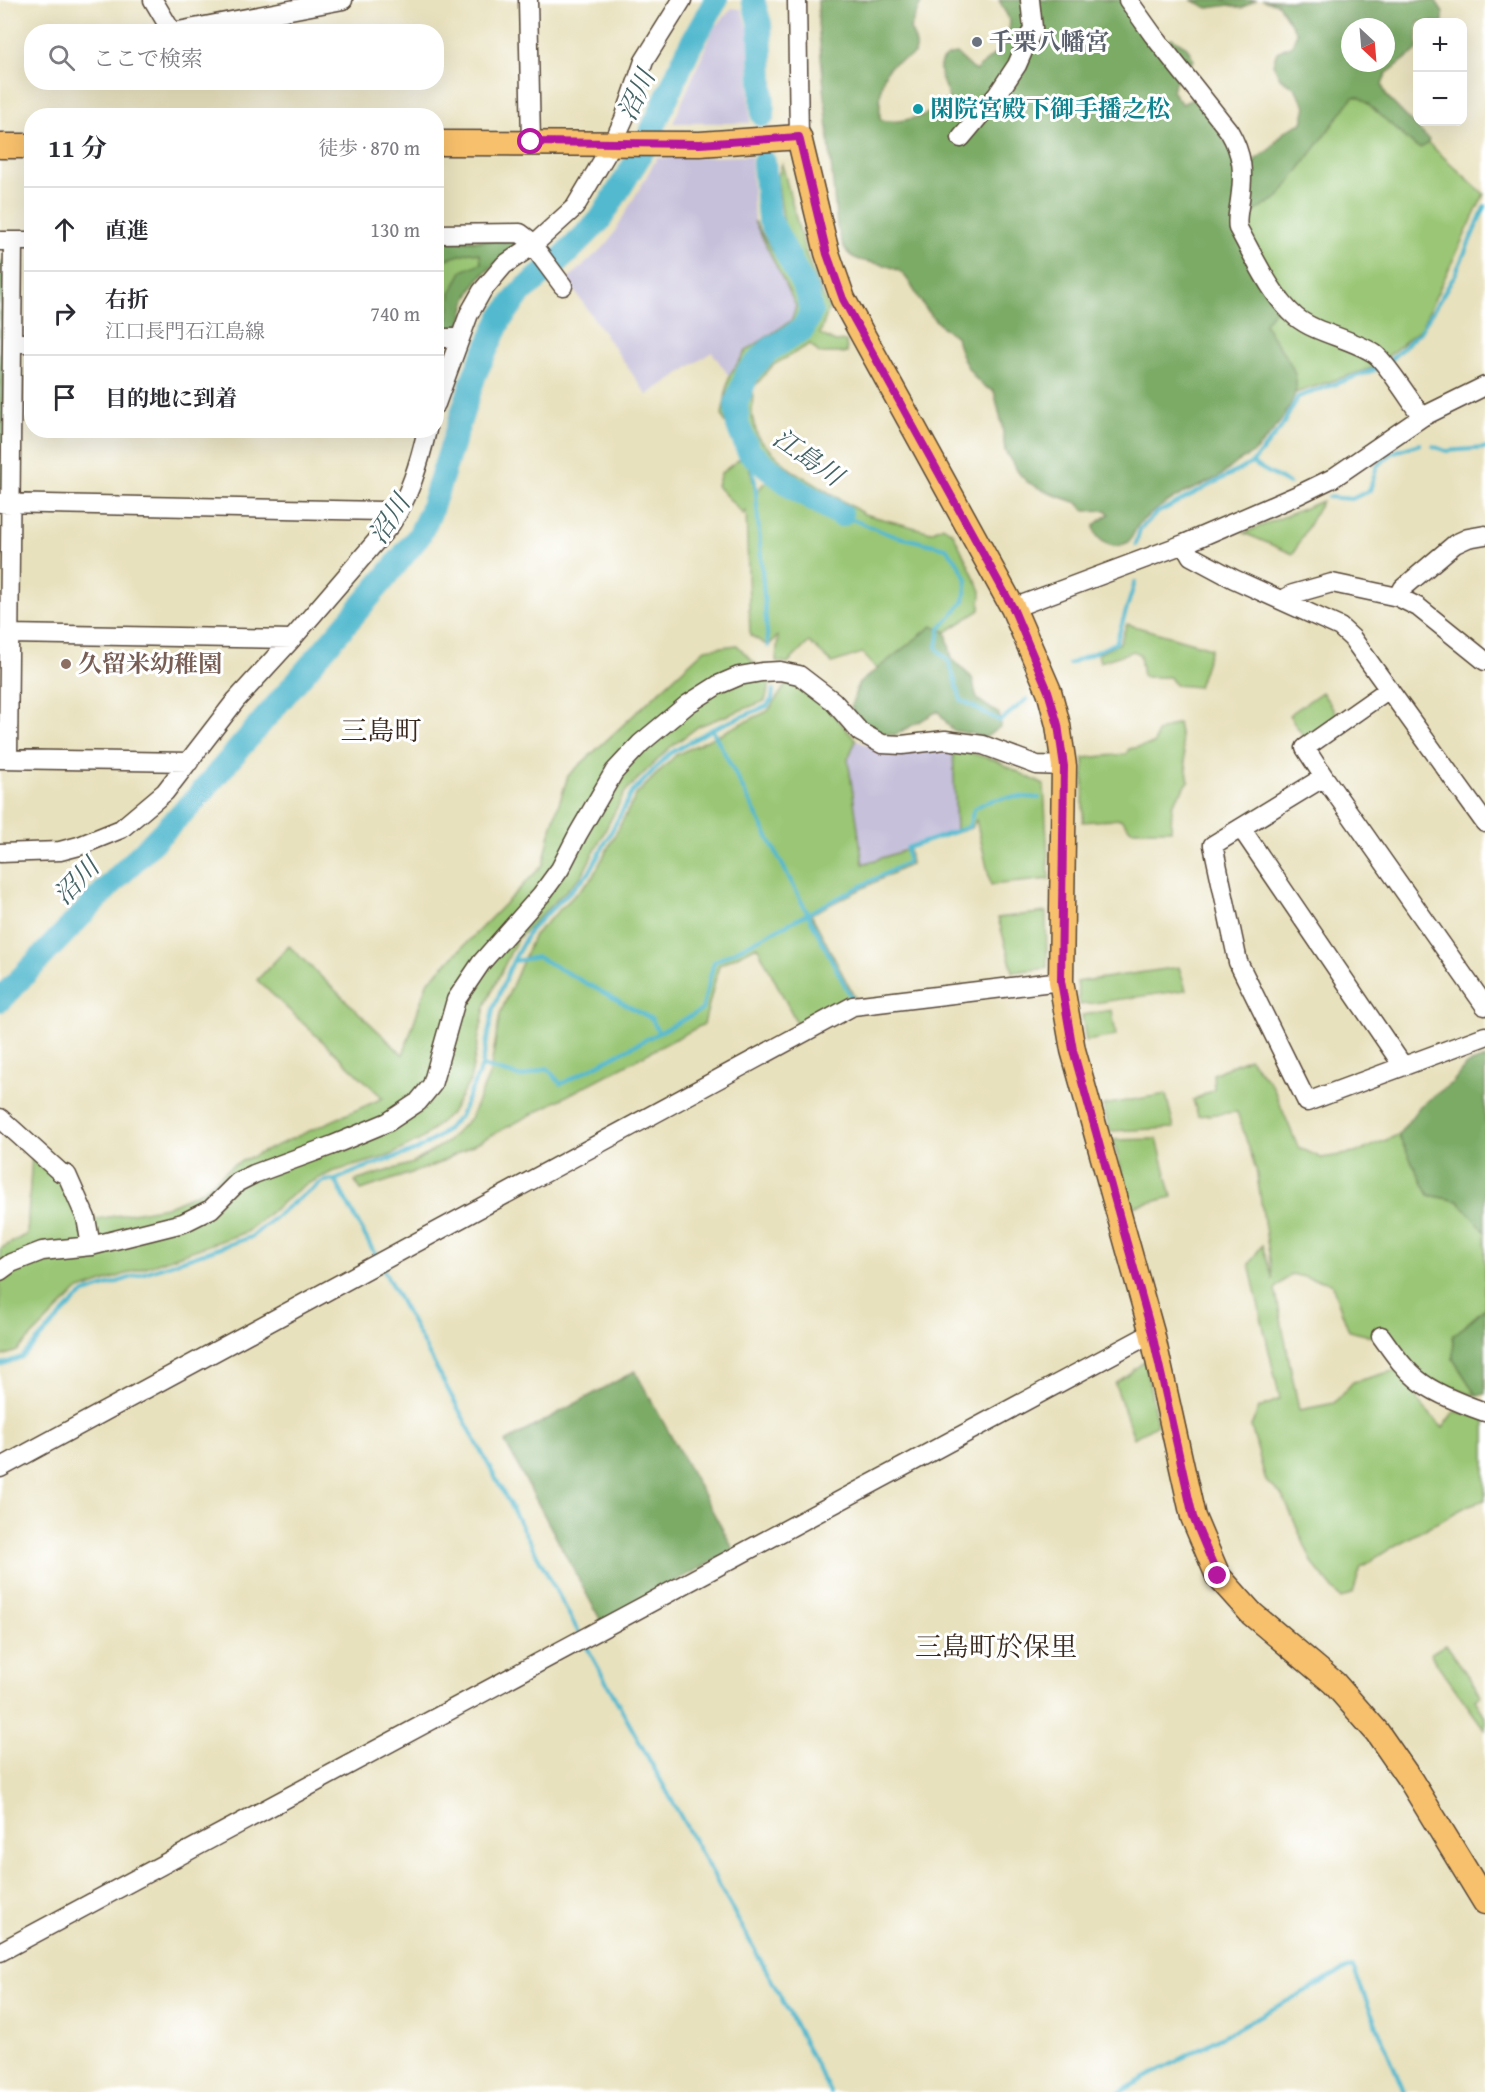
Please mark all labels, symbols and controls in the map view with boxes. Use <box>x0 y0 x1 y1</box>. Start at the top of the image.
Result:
north arrow <box>1341 18 1395 72</box>
map controls <box>1413 18 1467 126</box>
button: + <box>1413 18 1467 72</box>
search box <box>24 24 444 90</box>
place label: 千栗八幡宮 <box>989 24 1109 59</box>
marker: 千栗八幡宮 <box>970 35 984 49</box>
icon: search <box>45 41 78 74</box>
text: ここで検索 <box>93 42 203 74</box>
water label: 沼川 <box>607 60 665 127</box>
button: − <box>1413 72 1467 126</box>
place label: 閑院宮殿下御手播之松 <box>930 91 1170 126</box>
marker: 閑院宮殿下御手播之松 <box>911 102 925 116</box>
text: 11 分 <box>48 128 107 167</box>
route start <box>517 128 543 154</box>
text: 徒歩 · 870 m <box>318 133 420 162</box>
icon: ahead <box>48 213 81 246</box>
text: 直進 <box>105 214 149 246</box>
text: 130 m <box>370 215 420 244</box>
text: 右折 <box>105 283 149 315</box>
icon: right <box>48 297 81 330</box>
text: 740 m <box>370 299 420 328</box>
text: 江口長門石江島線 <box>105 316 265 345</box>
icon: arrive <box>48 381 81 414</box>
text: 目的地に到着 <box>105 382 237 414</box>
water label: 江島川 <box>765 418 854 497</box>
water label: 沼川 <box>358 484 421 551</box>
place label: 久留米幼稚園 <box>78 646 222 681</box>
marker: 久留米幼稚園 <box>59 657 73 671</box>
district label: 三島町 <box>341 710 422 750</box>
water label: 沼川 <box>44 846 110 913</box>
route end <box>1204 1562 1230 1588</box>
district label: 三島町於保里 <box>915 1626 1077 1666</box>

